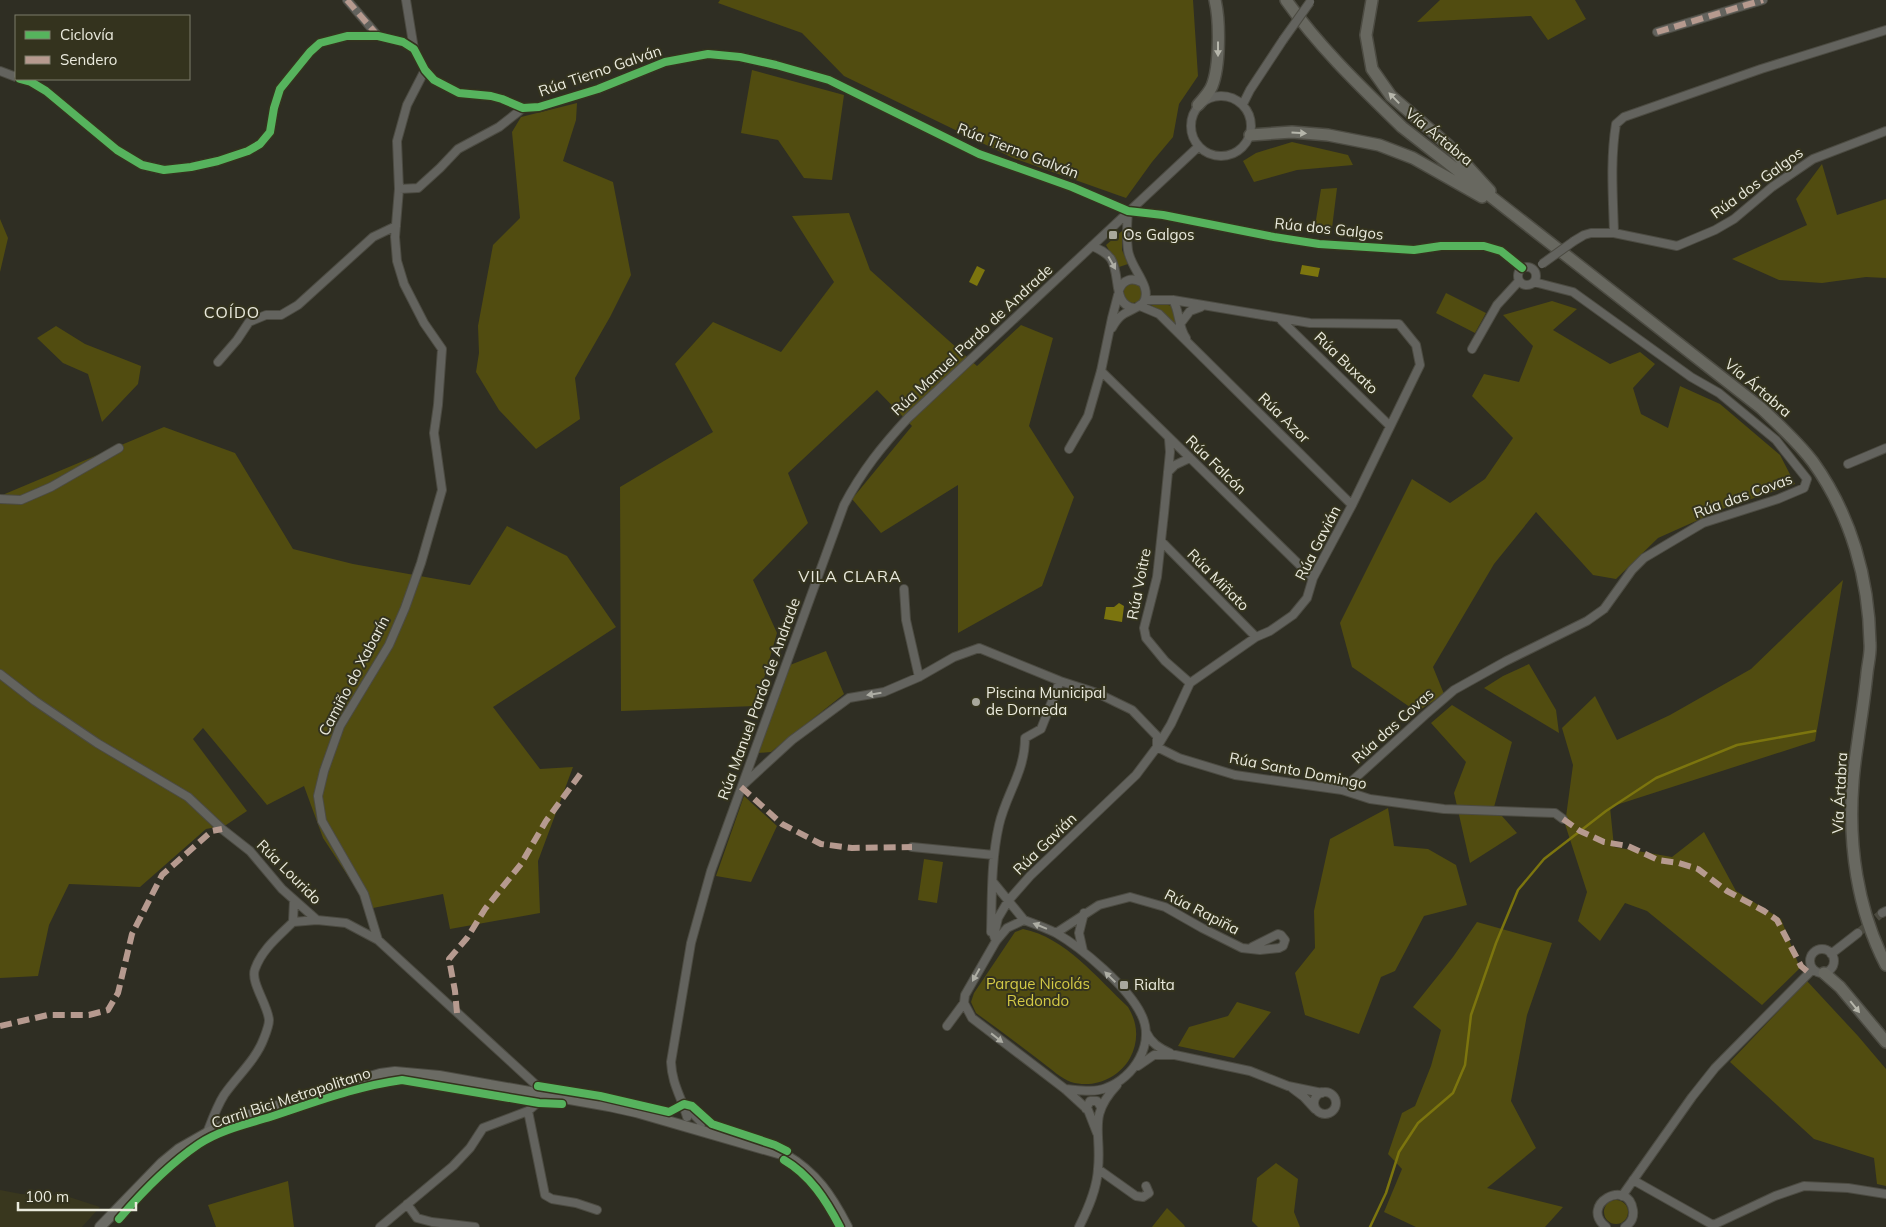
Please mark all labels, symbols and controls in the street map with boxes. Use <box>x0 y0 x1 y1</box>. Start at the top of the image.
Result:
legend <box>15 15 190 80</box>
text: Ciclovía <box>60 25 114 44</box>
street label: Rúa Tierno Galván <box>536 41 664 100</box>
one-way arrow <box>1214 41 1222 57</box>
text: Sendero <box>60 50 117 69</box>
one-way arrow <box>1388 92 1400 104</box>
street label: Vía Ártabra <box>1402 104 1477 170</box>
street label: Rúa Tierno Galván <box>955 119 1082 182</box>
one-way arrow <box>1291 130 1307 138</box>
street label: Rúa dos Galgos <box>1707 143 1807 222</box>
street label: Rúa dos Galgos <box>1274 213 1384 244</box>
place label: Os Galgos <box>1123 225 1195 244</box>
marker: Os Galgos <box>1107 229 1119 241</box>
one-way arrow <box>1107 257 1116 270</box>
street label: Rúa Manuel Pardo de Andrade <box>887 260 1056 419</box>
district label: COÍDO <box>204 302 260 322</box>
street label: Rúa Buxato <box>1310 327 1382 398</box>
street label: Vía Ártabra <box>1721 354 1796 421</box>
street label: Rúa Azor <box>1255 388 1315 447</box>
street label: Rúa Falcón <box>1182 431 1251 498</box>
street label: Rúa das Covas <box>1691 469 1795 522</box>
street label: Rúa Gavián <box>1291 502 1344 583</box>
street label: Rúa Miñato <box>1183 545 1253 615</box>
street label: Rúa Voitre <box>1122 547 1155 621</box>
district label: VILA CLARA <box>798 566 902 586</box>
street label: Rúa Manuel Pardo de Andrade <box>713 595 804 802</box>
street label: Camiño do Xabarín <box>314 613 393 739</box>
place label: Piscina Municipal de Dorneda <box>986 683 1106 719</box>
street label: Rúa das Covas <box>1348 684 1438 767</box>
one-way arrow <box>865 690 881 698</box>
marker: Piscina Municipal de Dorneda <box>970 696 982 708</box>
street label: Rúa Santo Domingo <box>1228 748 1368 793</box>
street label: Vía Ártabra <box>1828 752 1851 834</box>
street label: Rúa Gavián <box>1009 809 1080 879</box>
street label: Rúa Lourido <box>253 835 326 908</box>
street label: Rúa Rapiña <box>1162 885 1243 939</box>
one-way arrow <box>1032 922 1047 930</box>
one-way arrow <box>972 968 980 983</box>
one-way arrow <box>1104 971 1116 983</box>
park label: Parque Nicolás Redondo <box>986 974 1090 1010</box>
place label: Rialta <box>1134 975 1175 994</box>
marker: Rialta <box>1118 979 1130 991</box>
one-way arrow <box>1850 1000 1861 1013</box>
one-way arrow <box>990 1032 1003 1043</box>
street label: Carril Bici Metropolitano <box>209 1063 373 1132</box>
scale bar <box>18 1180 135 1212</box>
text: 100 m <box>25 1187 69 1206</box>

